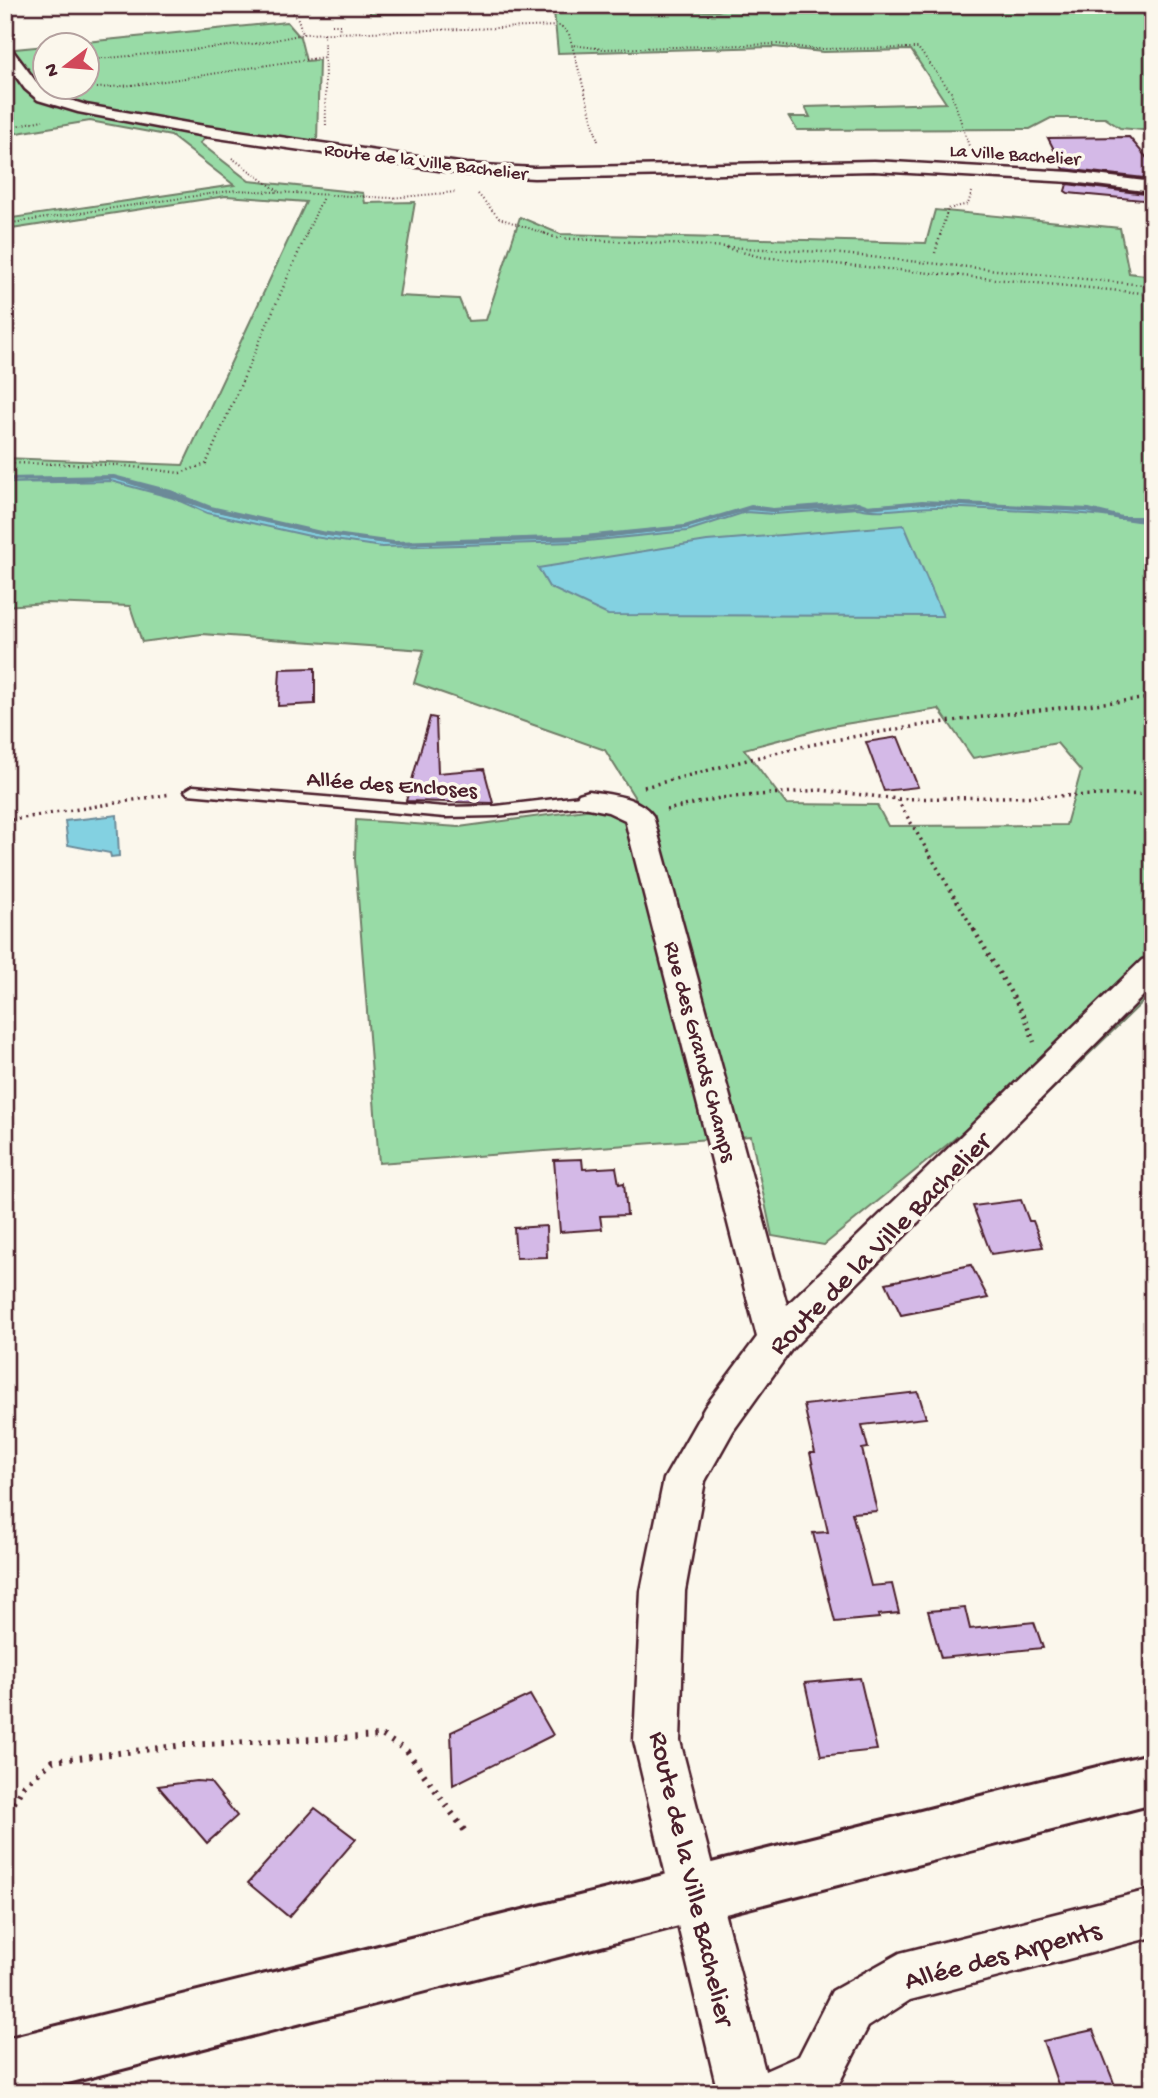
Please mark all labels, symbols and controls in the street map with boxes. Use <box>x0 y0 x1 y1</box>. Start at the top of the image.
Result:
north arrow <box>32 32 102 102</box>
text: N <box>40 61 66 79</box>
street label: Route de la Ville Bachelier <box>323 140 531 188</box>
street label: La Ville Bachelier <box>949 140 1083 173</box>
street label: Allée des Encloses <box>306 767 479 806</box>
street label: Rue des Grands Champs <box>656 939 741 1165</box>
street label: Route de la Ville Bachelier <box>763 1126 1001 1363</box>
street label: Route de la Ville Bachelier <box>640 1729 740 2031</box>
street label: Allée des Arpents <box>901 1915 1106 1999</box>

